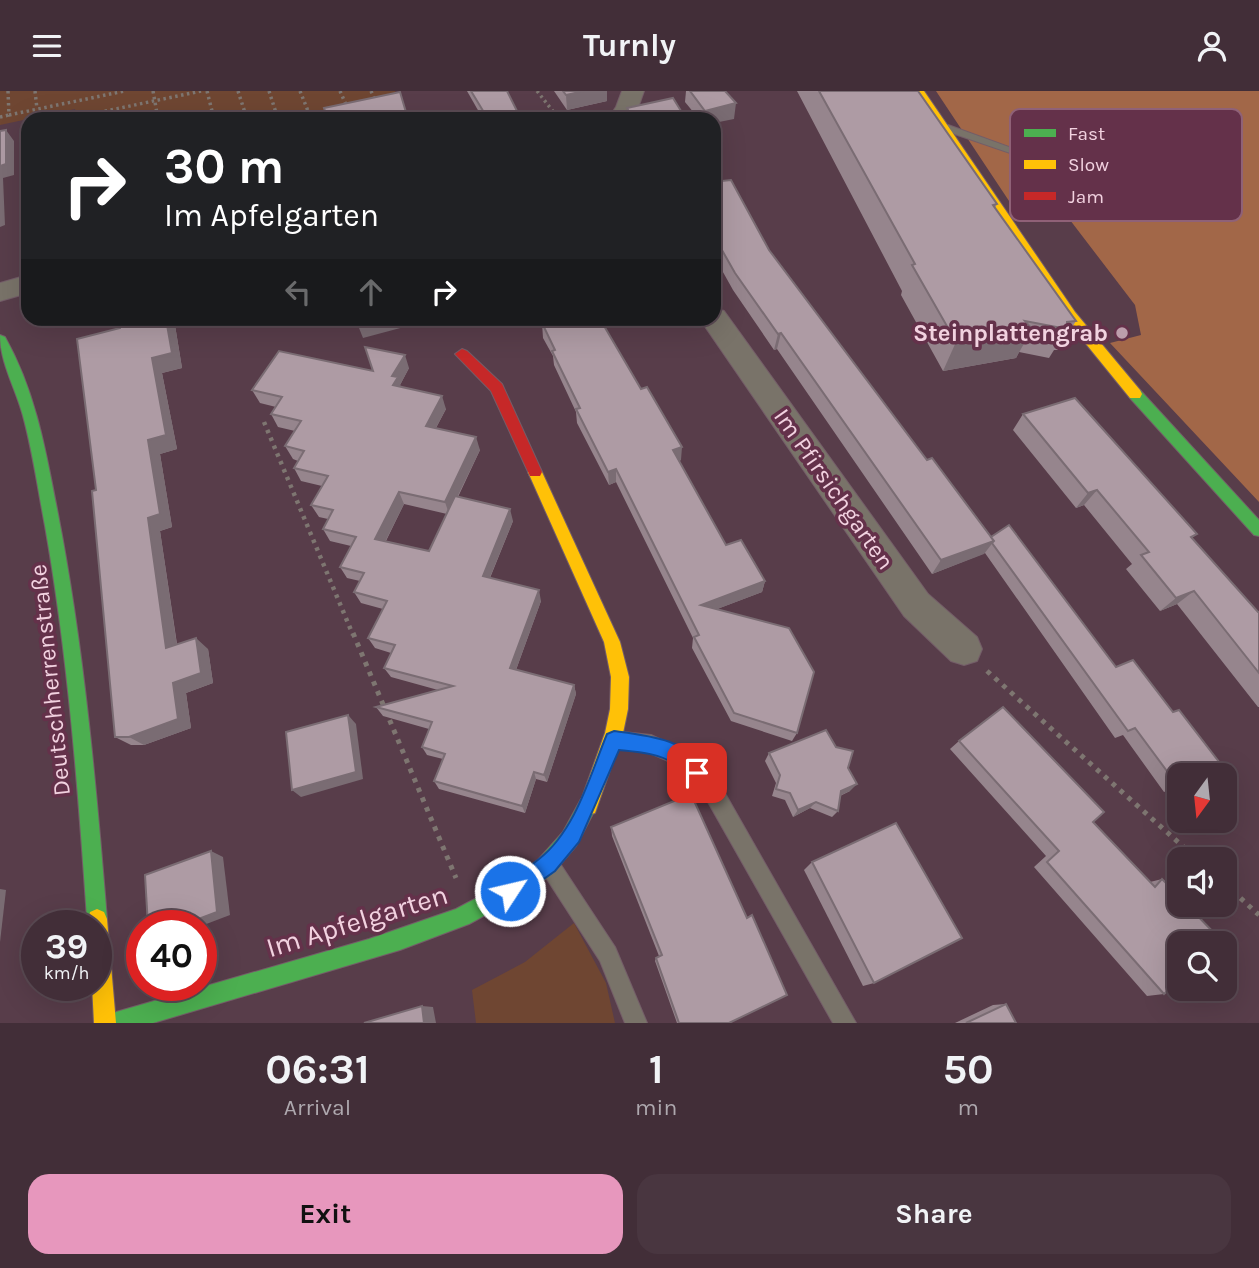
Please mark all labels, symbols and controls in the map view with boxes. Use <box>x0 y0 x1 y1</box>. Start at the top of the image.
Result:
icon: menu <box>28 27 66 65</box>
text: Turnly <box>583 27 676 64</box>
icon: person <box>1193 27 1231 65</box>
legend <box>1010 109 1242 221</box>
text: Fast <box>1068 123 1105 145</box>
text: 30 m <box>164 138 284 195</box>
icon: right <box>49 140 140 231</box>
text: Slow <box>1068 154 1109 176</box>
text: Jam <box>1068 186 1104 208</box>
text: Im Apfelgarten <box>164 197 379 234</box>
icon: left <box>279 273 317 311</box>
icon: ahead <box>352 273 390 311</box>
icon: right <box>425 273 463 311</box>
place label: Steinplattengrab <box>913 319 1108 347</box>
marker: Steinplattengrab <box>1114 325 1130 341</box>
street label: Im Pfirsichgarten <box>768 403 900 575</box>
street label: Deutschherrenstraße <box>24 563 76 797</box>
pin <box>667 743 727 803</box>
icon: arrive <box>678 754 716 792</box>
north arrow <box>1167 763 1237 833</box>
map controls <box>1167 763 1237 1001</box>
button: sound <box>1167 847 1237 917</box>
position arrow <box>473 854 547 928</box>
street label: Im Apfelgarten <box>262 878 452 964</box>
speed limit sign: 40 <box>126 910 217 1001</box>
text: 39 <box>45 926 88 967</box>
button: search <box>1167 931 1237 1001</box>
text: km/h <box>44 962 89 984</box>
text: 06:31 <box>265 1044 370 1094</box>
text: 1 <box>649 1044 664 1094</box>
text: 50 <box>943 1044 994 1094</box>
text: Arrival <box>284 1094 351 1121</box>
text: min <box>635 1094 677 1121</box>
text: m <box>957 1094 979 1121</box>
button: Exit <box>28 1174 623 1254</box>
button: Share <box>637 1174 1231 1254</box>

